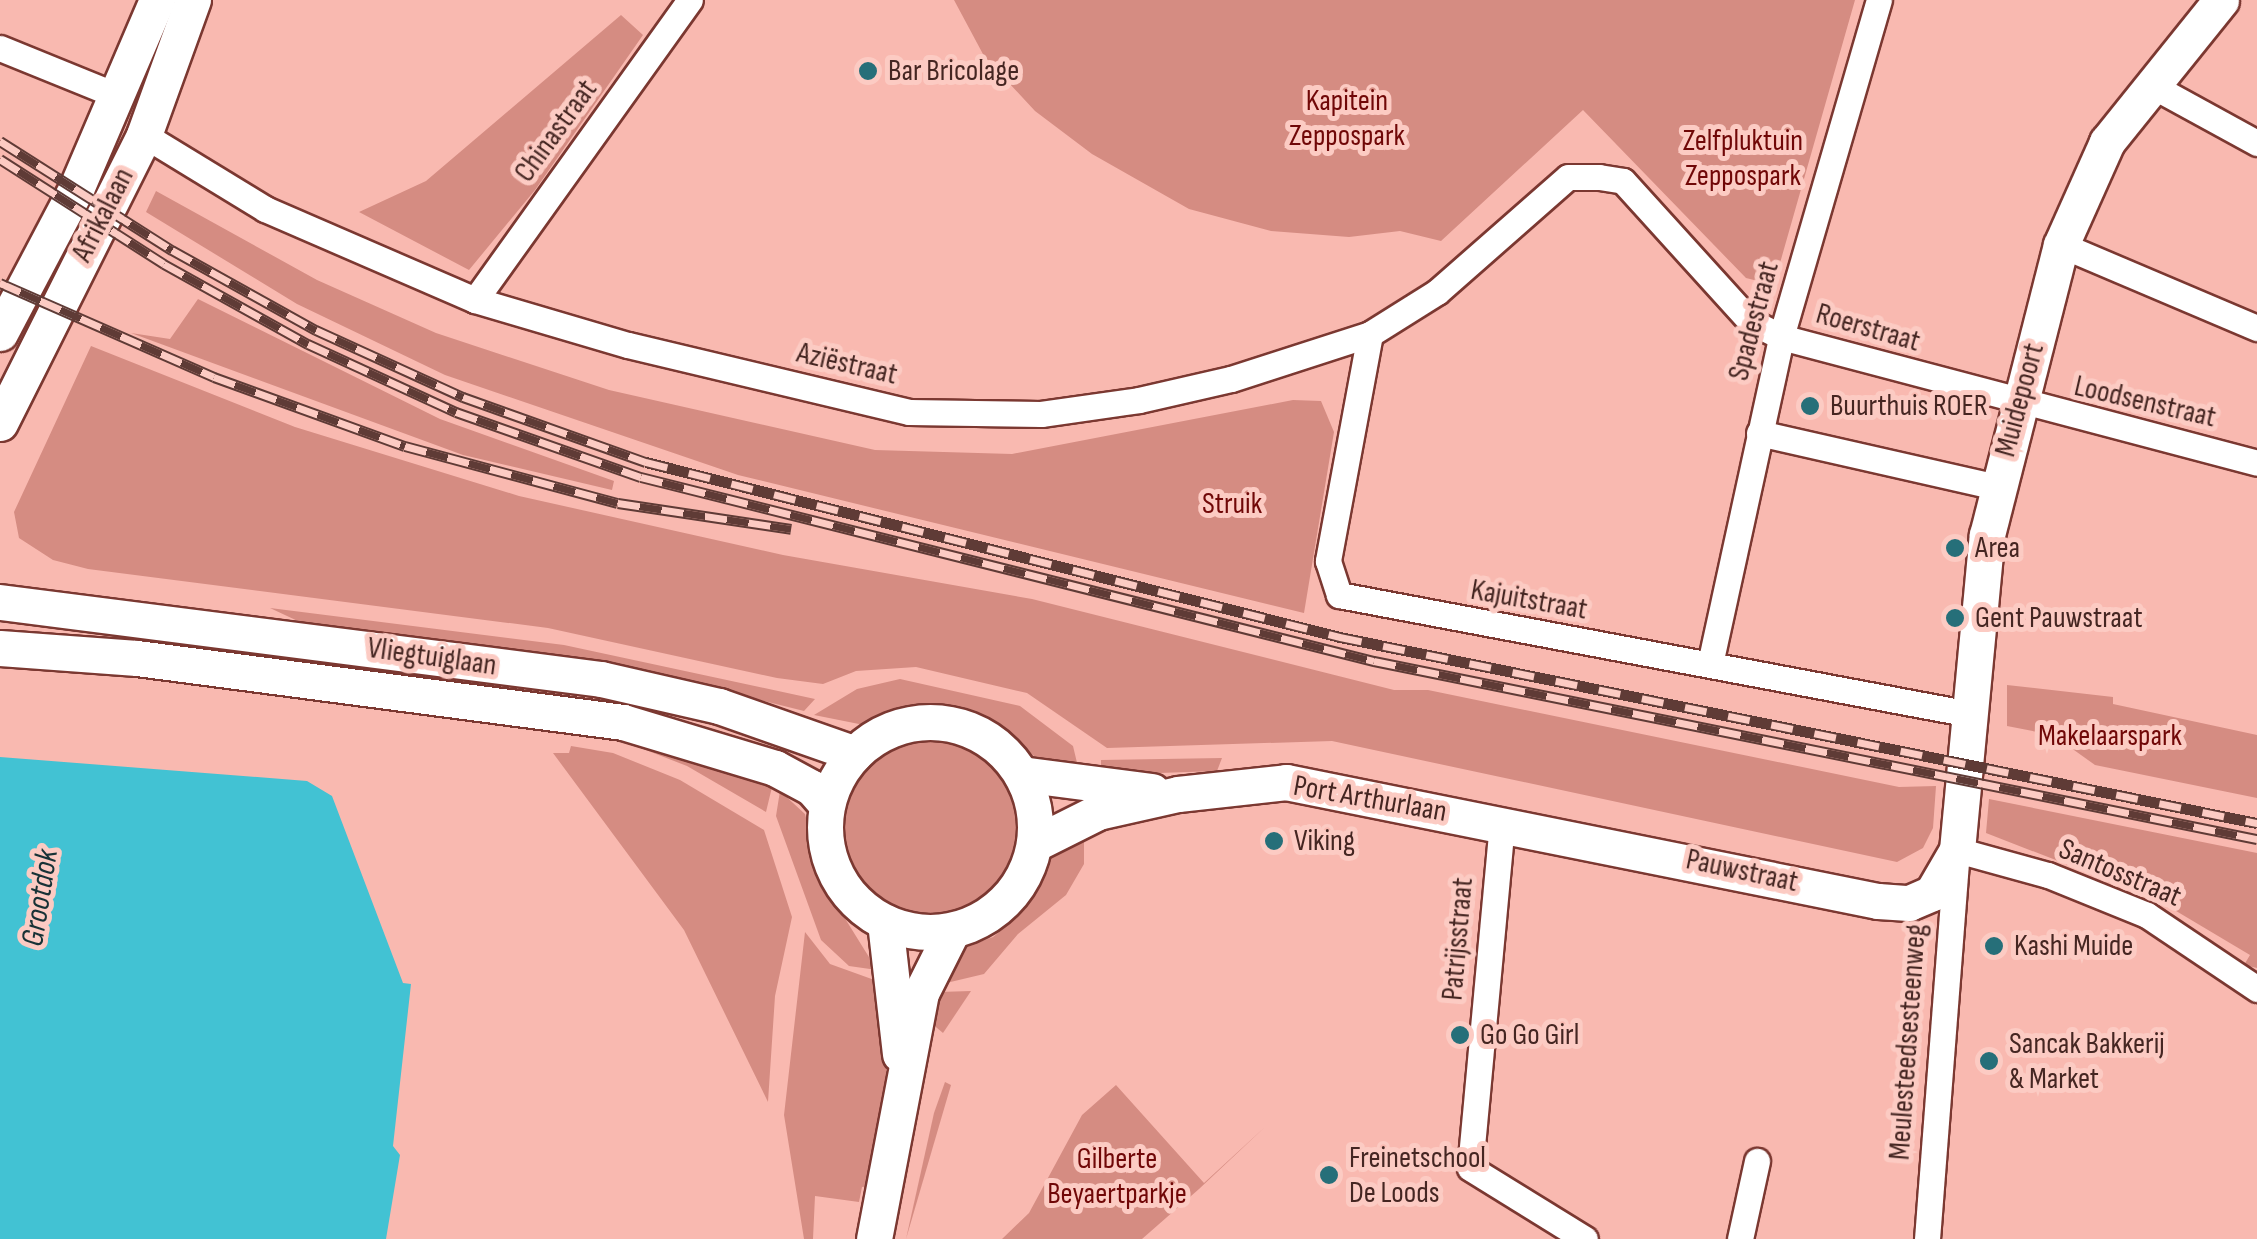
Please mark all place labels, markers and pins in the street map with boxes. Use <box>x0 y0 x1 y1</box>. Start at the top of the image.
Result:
place label: Bar Bricolage <box>888 53 1019 89</box>
marker: Bar Bricolage <box>857 60 879 82</box>
place label: Buurthuis ROER <box>1830 388 1988 424</box>
marker: Buurthuis ROER <box>1799 395 1821 417</box>
place label: Area <box>1975 530 2020 566</box>
marker: Area <box>1944 537 1966 559</box>
place label: Gent Pauwstraat <box>1975 600 2143 636</box>
marker: Gent Pauwstraat <box>1944 607 1966 629</box>
place label: Viking <box>1294 823 1355 859</box>
marker: Viking <box>1263 830 1285 852</box>
place label: Kashi Muide <box>2014 928 2133 964</box>
marker: Kashi Muide <box>1983 935 2005 957</box>
place label: Go Go Girl <box>1480 1017 1579 1053</box>
marker: Go Go Girl <box>1449 1024 1471 1046</box>
place label: Sancak Bakkerij & Market <box>2009 1026 2165 1096</box>
marker: Sancak Bakkerij & Market <box>1978 1050 2000 1072</box>
place label: Freinetschool De Loods <box>1349 1140 1486 1210</box>
marker: Freinetschool De Loods <box>1318 1164 1340 1186</box>

